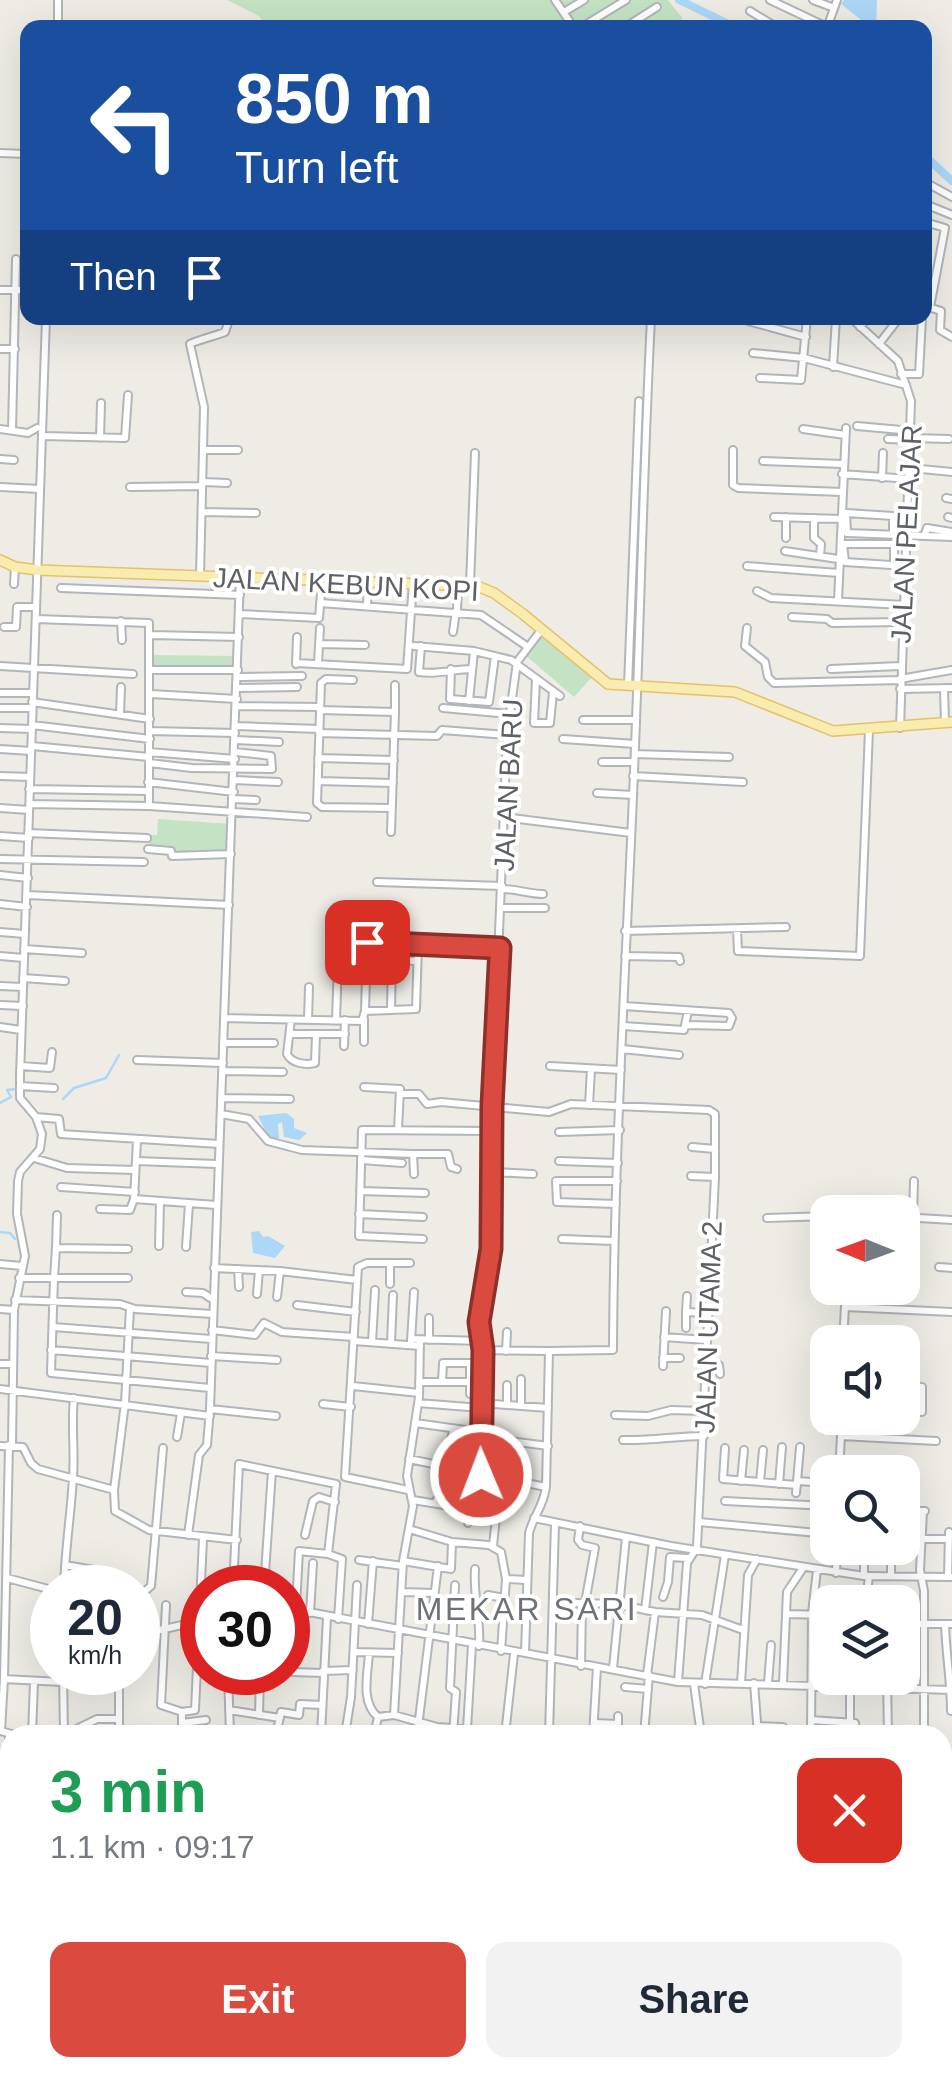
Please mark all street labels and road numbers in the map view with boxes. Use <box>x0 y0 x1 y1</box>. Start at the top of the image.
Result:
street label: JALAN PELAJAR <box>885 424 928 644</box>
street label: JALAN KEBUN KOPI <box>212 562 480 607</box>
street label: JALAN BARU <box>489 698 528 872</box>
street label: JALAN UTAMA 2 <box>689 1220 728 1434</box>

